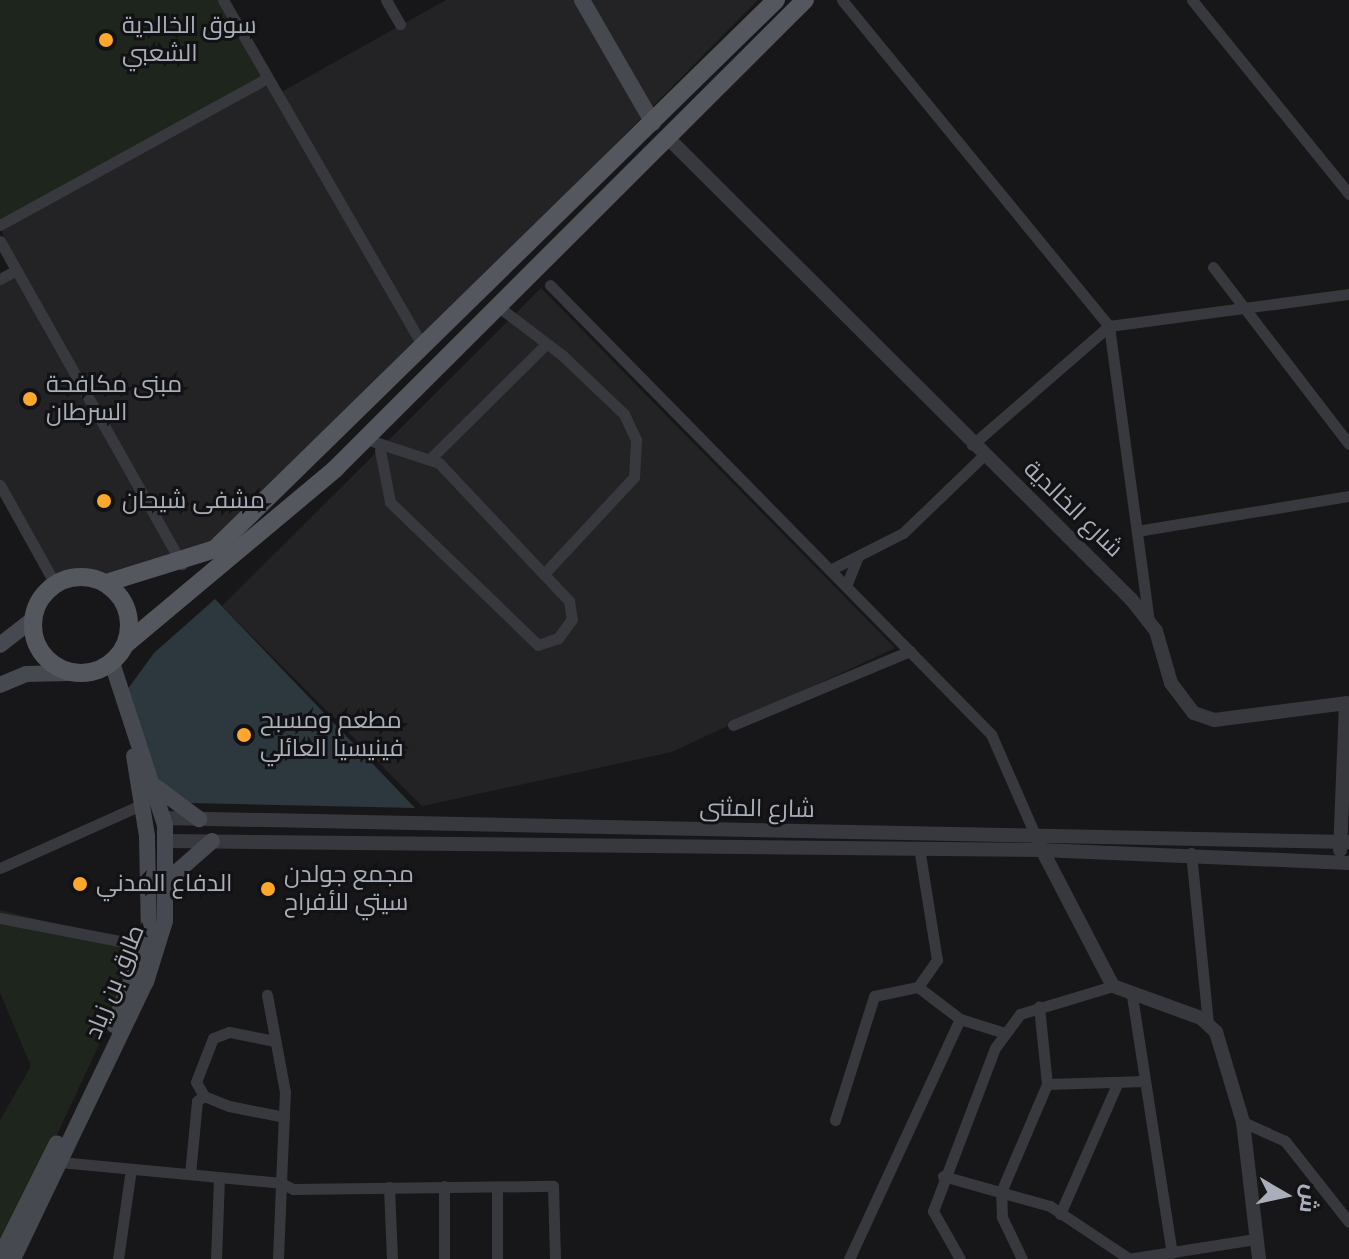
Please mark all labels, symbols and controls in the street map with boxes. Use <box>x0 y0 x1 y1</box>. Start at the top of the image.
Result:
place label: سوق الخالدية الشعبي <box>122 12 257 68</box>
marker: سوق الخالدية الشعبي <box>97 31 115 49</box>
place label: مبنى مكافحة السرطان <box>46 371 182 427</box>
marker: مبنى مكافحة السرطان <box>21 390 39 408</box>
street label: شارع الخالدية <box>1017 455 1129 563</box>
place label: مشفى شيحان <box>122 487 265 515</box>
marker: مشفى شيحان <box>93 490 115 512</box>
place label: مطعم ومسبح فينيسيا العائلي <box>260 707 404 763</box>
marker: مطعم ومسبح فينيسيا العائلي <box>235 726 253 744</box>
street label: شارع المثنى <box>699 794 815 824</box>
place label: مجمع جولدن سيتي للأفراح <box>284 861 414 917</box>
place label: الدفاع المدني <box>96 870 232 898</box>
marker: الدفاع المدني <box>71 875 89 893</box>
marker: مجمع جولدن سيتي للأفراح <box>259 880 277 898</box>
street label: طارق بن زياد <box>79 921 151 1043</box>
north arrow <box>1245 1155 1325 1235</box>
text: ش <box>1295 1183 1324 1215</box>

